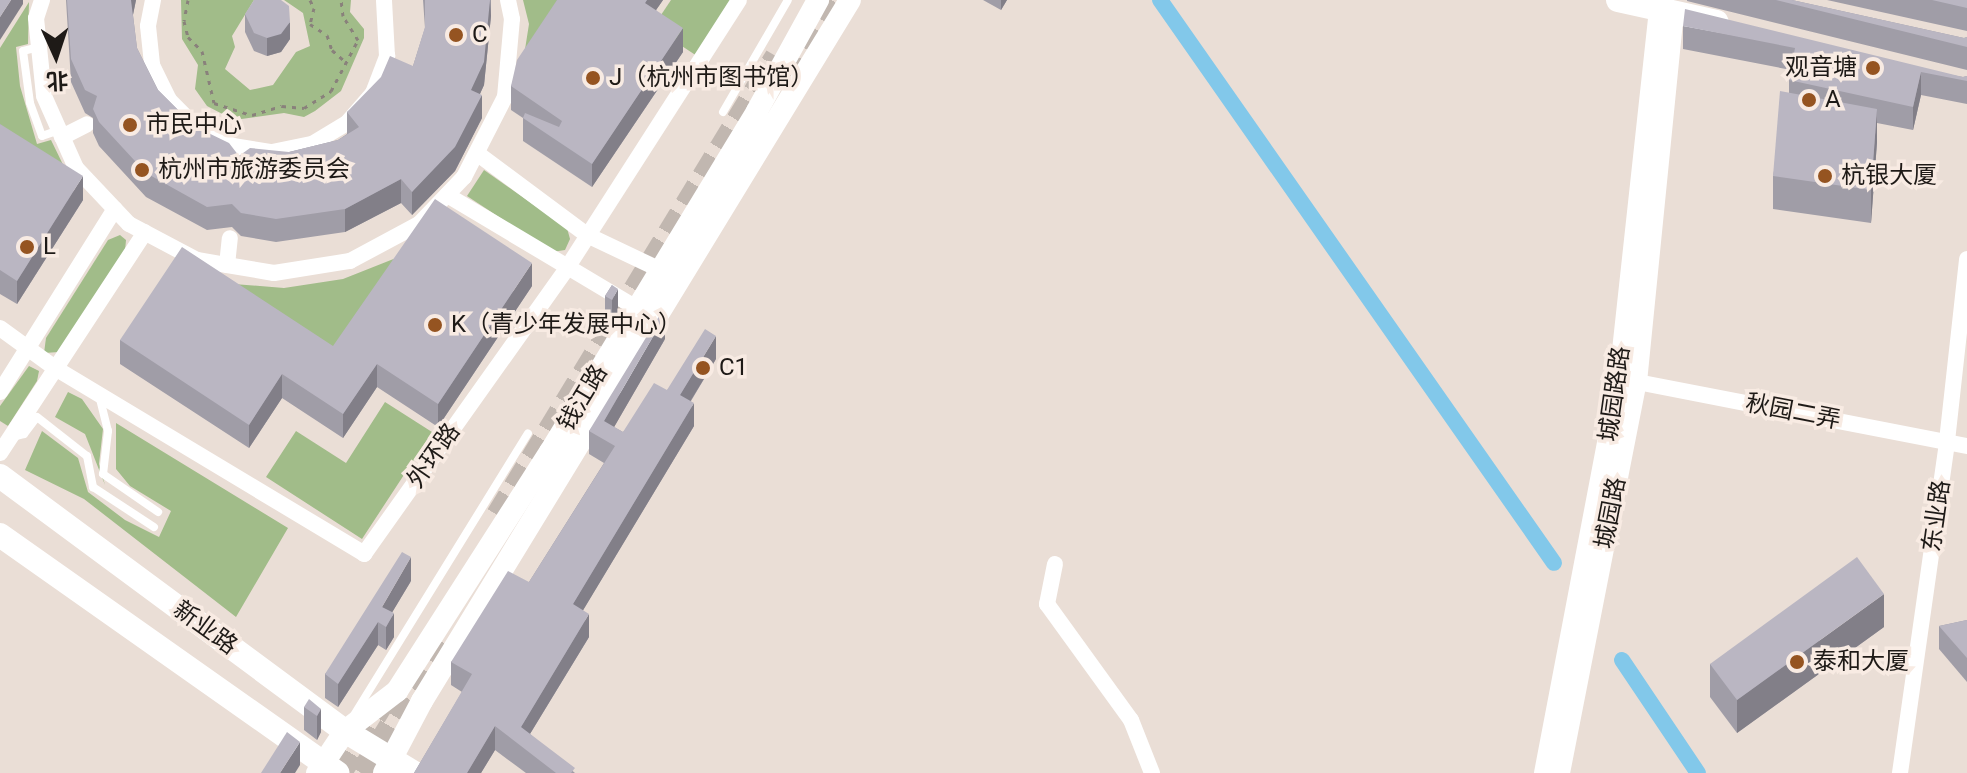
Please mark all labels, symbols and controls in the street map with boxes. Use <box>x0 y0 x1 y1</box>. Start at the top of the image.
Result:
north arrow <box>16 16 96 96</box>
place label: C <box>472 21 488 49</box>
marker: C <box>447 26 465 44</box>
place label: 观音塘 <box>1785 54 1857 82</box>
marker: 观音塘 <box>1864 59 1882 77</box>
place label: J（杭州市图书馆） <box>609 64 814 92</box>
text: 北 <box>46 67 69 94</box>
marker: J（杭州市图书馆） <box>584 69 602 87</box>
place label: A <box>1825 86 1841 114</box>
marker: A <box>1800 91 1818 109</box>
place label: 市民中心 <box>146 111 242 139</box>
marker: 市民中心 <box>121 116 139 134</box>
place label: 杭州市旅游委员会 <box>158 156 350 184</box>
marker: 杭州市旅游委员会 <box>133 161 151 179</box>
place label: 杭银大厦 <box>1841 162 1937 190</box>
marker: 杭银大厦 <box>1816 167 1834 185</box>
place label: L <box>43 233 56 261</box>
marker: L <box>18 238 36 256</box>
place label: K（青少年发展中心） <box>451 311 682 339</box>
marker: K（青少年发展中心） <box>426 316 444 334</box>
street label: 城园路路 <box>1594 344 1636 444</box>
place label: C1 <box>719 354 748 382</box>
marker: C1 <box>694 359 712 377</box>
street label: 钱江路 <box>552 360 614 436</box>
street label: 秋园二弄 <box>1743 389 1843 435</box>
street label: 外环路 <box>402 418 466 494</box>
street label: 城园路 <box>1590 475 1632 551</box>
street label: 东业路 <box>1918 478 1956 554</box>
street label: 新业路 <box>167 595 243 661</box>
place label: 泰和大厦 <box>1813 648 1909 676</box>
marker: 泰和大厦 <box>1788 653 1806 671</box>

